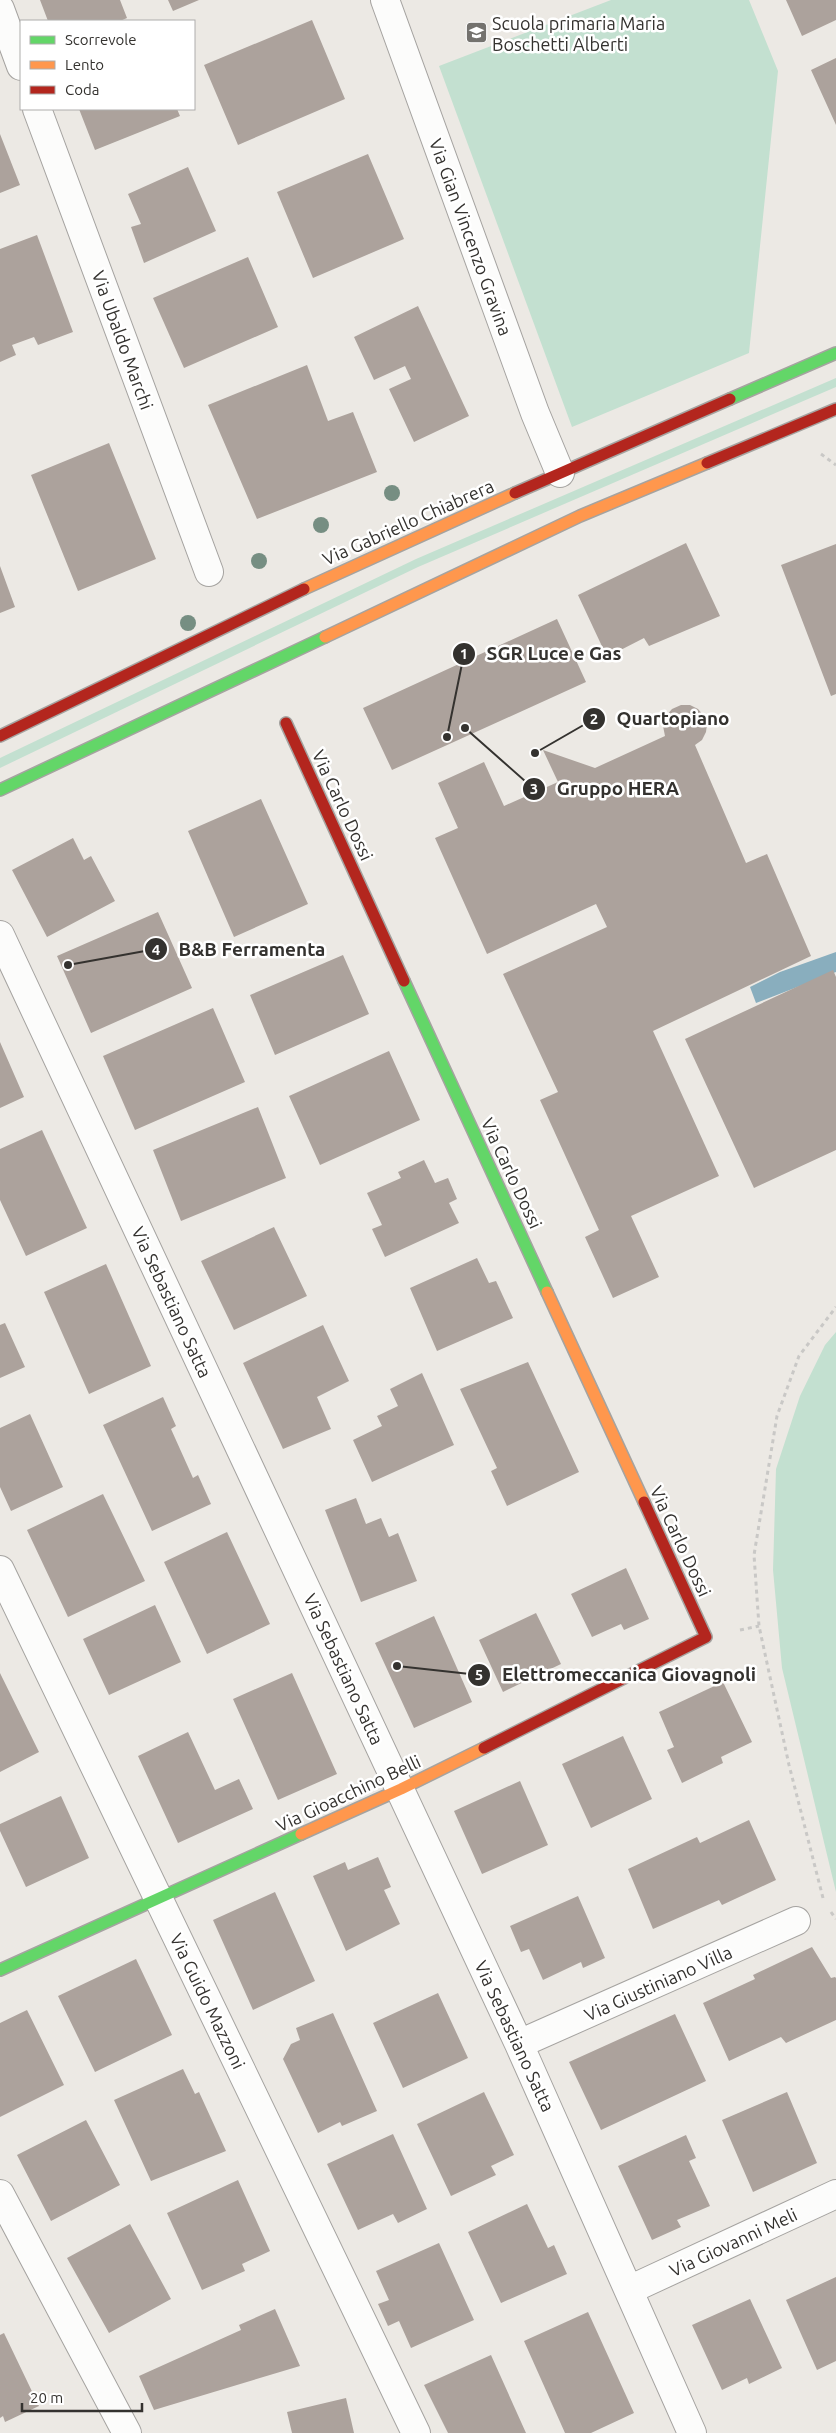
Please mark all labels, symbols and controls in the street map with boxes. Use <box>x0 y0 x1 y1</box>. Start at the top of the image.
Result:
place label: Scuola primaria Maria Boschetti Alberti <box>492 13 665 54</box>
legend <box>20 20 195 110</box>
school or university icon: Scuola primaria Maria Boschetti Alberti <box>464 21 488 45</box>
text: Scorrevole <box>65 31 136 48</box>
text: Lento <box>65 56 104 73</box>
text: Coda <box>65 81 99 98</box>
street label: Via Gian Vincenzo Gravina <box>426 136 516 338</box>
street label: Via Ubaldo Marchi <box>89 268 157 412</box>
street label: Via Gabriello Chiabrera <box>319 475 497 569</box>
callout: SGR Luce e Gas <box>452 637 631 671</box>
text: SGR Luce e Gas <box>487 642 621 664</box>
text: 1 <box>460 645 468 662</box>
callout: Quartopiano <box>582 702 740 736</box>
text: Quartopiano <box>616 707 730 729</box>
text: 2 <box>590 710 598 727</box>
street label: Via Carlo Dossi <box>309 747 377 863</box>
callout: Gruppo HERA <box>522 772 689 806</box>
text: Gruppo HERA <box>557 777 680 799</box>
text: 3 <box>530 780 538 797</box>
callout: B&B Ferramenta <box>143 932 335 966</box>
text: B&B Ferramenta <box>179 938 325 960</box>
text: 4 <box>152 941 160 958</box>
street label: Via Carlo Dossi <box>478 1115 546 1231</box>
street label: Via Sebastiano Satta <box>128 1223 216 1381</box>
street label: Via Carlo Dossi <box>647 1483 715 1599</box>
street label: Via Sebastiano Satta <box>300 1590 388 1748</box>
callout: Elettromeccanica Giovagnoli <box>467 1658 766 1692</box>
text: Elettromeccanica Giovagnoli <box>502 1663 756 1685</box>
text: 5 <box>475 1666 483 1683</box>
street label: Via Gioacchino Belli <box>272 1751 424 1835</box>
street label: Via Guido Mazzoni <box>167 1930 249 2072</box>
street label: Via Giustiniano Villa <box>581 1941 735 2025</box>
street label: Via Sebastiano Satta <box>471 1957 559 2115</box>
street label: Via Giovanni Meli <box>666 2204 800 2280</box>
scale bar <box>22 2380 142 2412</box>
text: 20 m <box>30 2389 63 2406</box>

